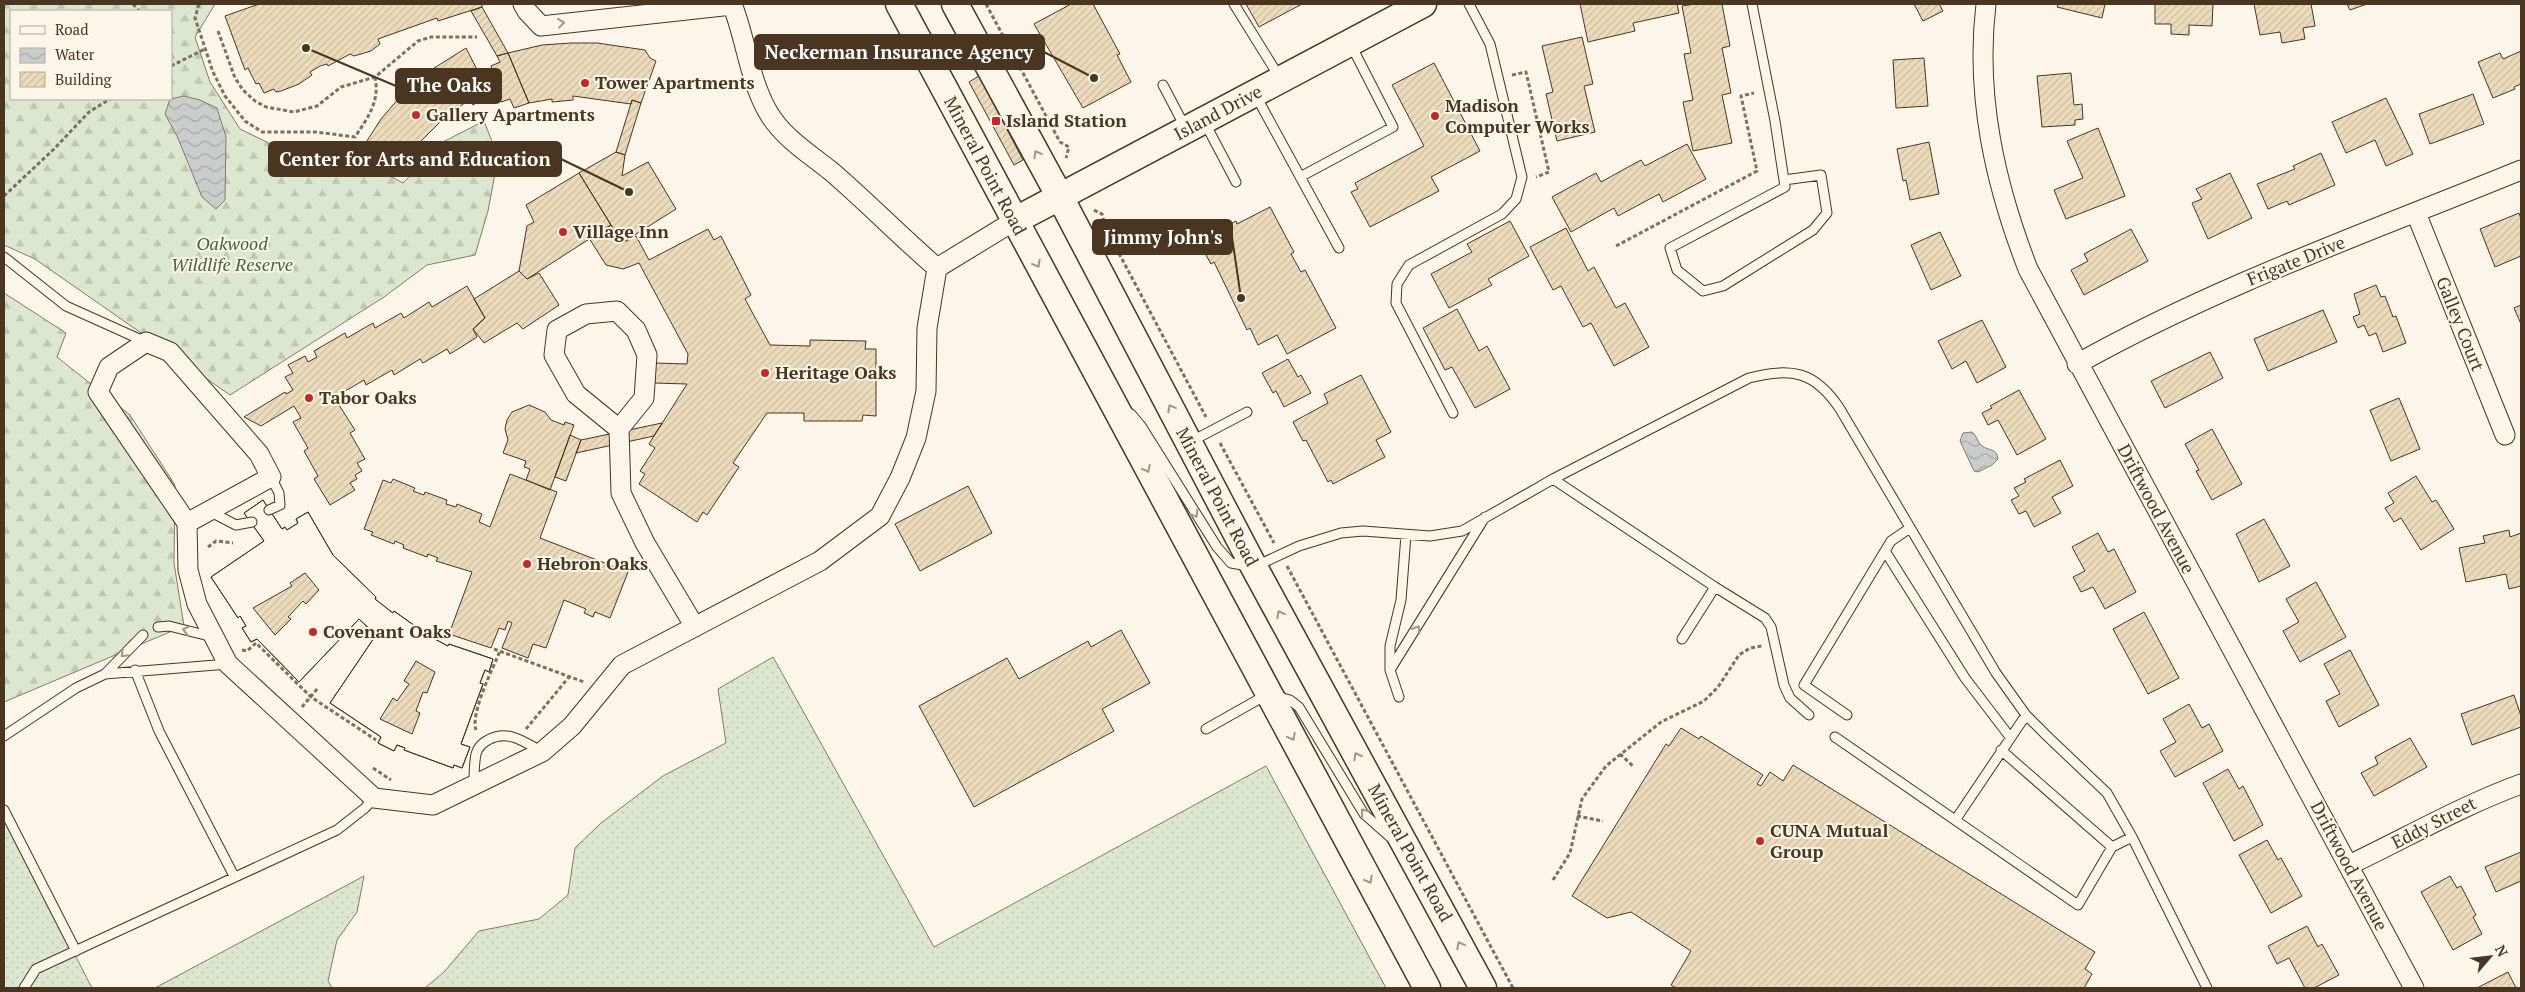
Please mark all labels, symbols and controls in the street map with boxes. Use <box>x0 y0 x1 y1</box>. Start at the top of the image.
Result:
legend <box>10 10 172 100</box>
one-way arrow <box>557 18 565 29</box>
text: Road <box>55 19 88 39</box>
callout: Neckerman Insurance Agency <box>755 35 1044 69</box>
text: Neckerman Insurance Agency <box>765 39 1034 64</box>
text: Water <box>55 44 95 64</box>
text: Building <box>55 69 113 89</box>
callout: The Oaks <box>396 69 501 103</box>
place label: Tower Apartments <box>595 70 755 94</box>
text: The Oaks <box>407 72 492 97</box>
marker: Tower Apartments <box>579 77 591 89</box>
street label: Island Drive <box>1169 79 1266 145</box>
street label: Mineral Point Road <box>939 92 1033 239</box>
place label: Madison Computer Works <box>1445 93 1590 138</box>
place label: Gallery Apartments <box>426 102 595 126</box>
place label: Island Station <box>1006 108 1127 132</box>
marker: Gallery Apartments <box>410 109 422 121</box>
marker: Madison Computer Works <box>1429 110 1441 122</box>
marker: Island Station <box>990 115 1002 127</box>
callout: Center for Arts and Education <box>269 142 561 176</box>
text: Center for Arts and Education <box>279 146 551 171</box>
one-way arrow <box>1033 150 1043 159</box>
place label: Village Inn <box>573 219 669 243</box>
callout: Jimmy John's <box>1093 220 1232 254</box>
text: Jimmy John's <box>1104 224 1223 249</box>
marker: Village Inn <box>557 226 569 238</box>
street label: Frigate Drive <box>2243 230 2348 291</box>
park label: Oakwood Wildlife Reserve <box>171 231 293 276</box>
one-way arrow <box>1031 259 1041 268</box>
street label: Galley Court <box>2431 273 2491 375</box>
place label: Heritage Oaks <box>775 360 896 384</box>
marker: Heritage Oaks <box>759 367 771 379</box>
place label: Tabor Oaks <box>319 385 417 409</box>
marker: Tabor Oaks <box>303 392 315 404</box>
one-way arrow <box>1167 405 1177 414</box>
street label: Mineral Point Road <box>1171 423 1265 570</box>
street label: Driftwood Avenue <box>2113 440 2201 578</box>
one-way arrow <box>1141 464 1151 473</box>
one-way arrow <box>1189 508 1198 517</box>
place label: Hebron Oaks <box>537 551 648 575</box>
marker: Hebron Oaks <box>521 558 533 570</box>
one-way arrow <box>1276 610 1286 619</box>
place label: Covenant Oaks <box>323 619 451 643</box>
one-way arrow <box>182 625 191 636</box>
one-way arrow <box>1410 625 1420 634</box>
marker: Covenant Oaks <box>307 626 319 638</box>
one-way arrow <box>121 648 130 657</box>
one-way arrow <box>1285 732 1295 741</box>
one-way arrow <box>1354 753 1364 762</box>
street label: Mineral Point Road <box>1363 779 1459 926</box>
street label: Eddy Street <box>2387 790 2480 854</box>
street label: Driftwood Avenue <box>2306 797 2394 935</box>
one-way arrow <box>1361 809 1370 818</box>
place label: CUNA Mutual Group <box>1770 818 1888 863</box>
marker: CUNA Mutual Group <box>1754 835 1766 847</box>
one-way arrow <box>1362 875 1372 884</box>
north arrow <box>2465 932 2515 982</box>
one-way arrow <box>1456 942 1466 951</box>
text: N <box>2491 942 2513 960</box>

